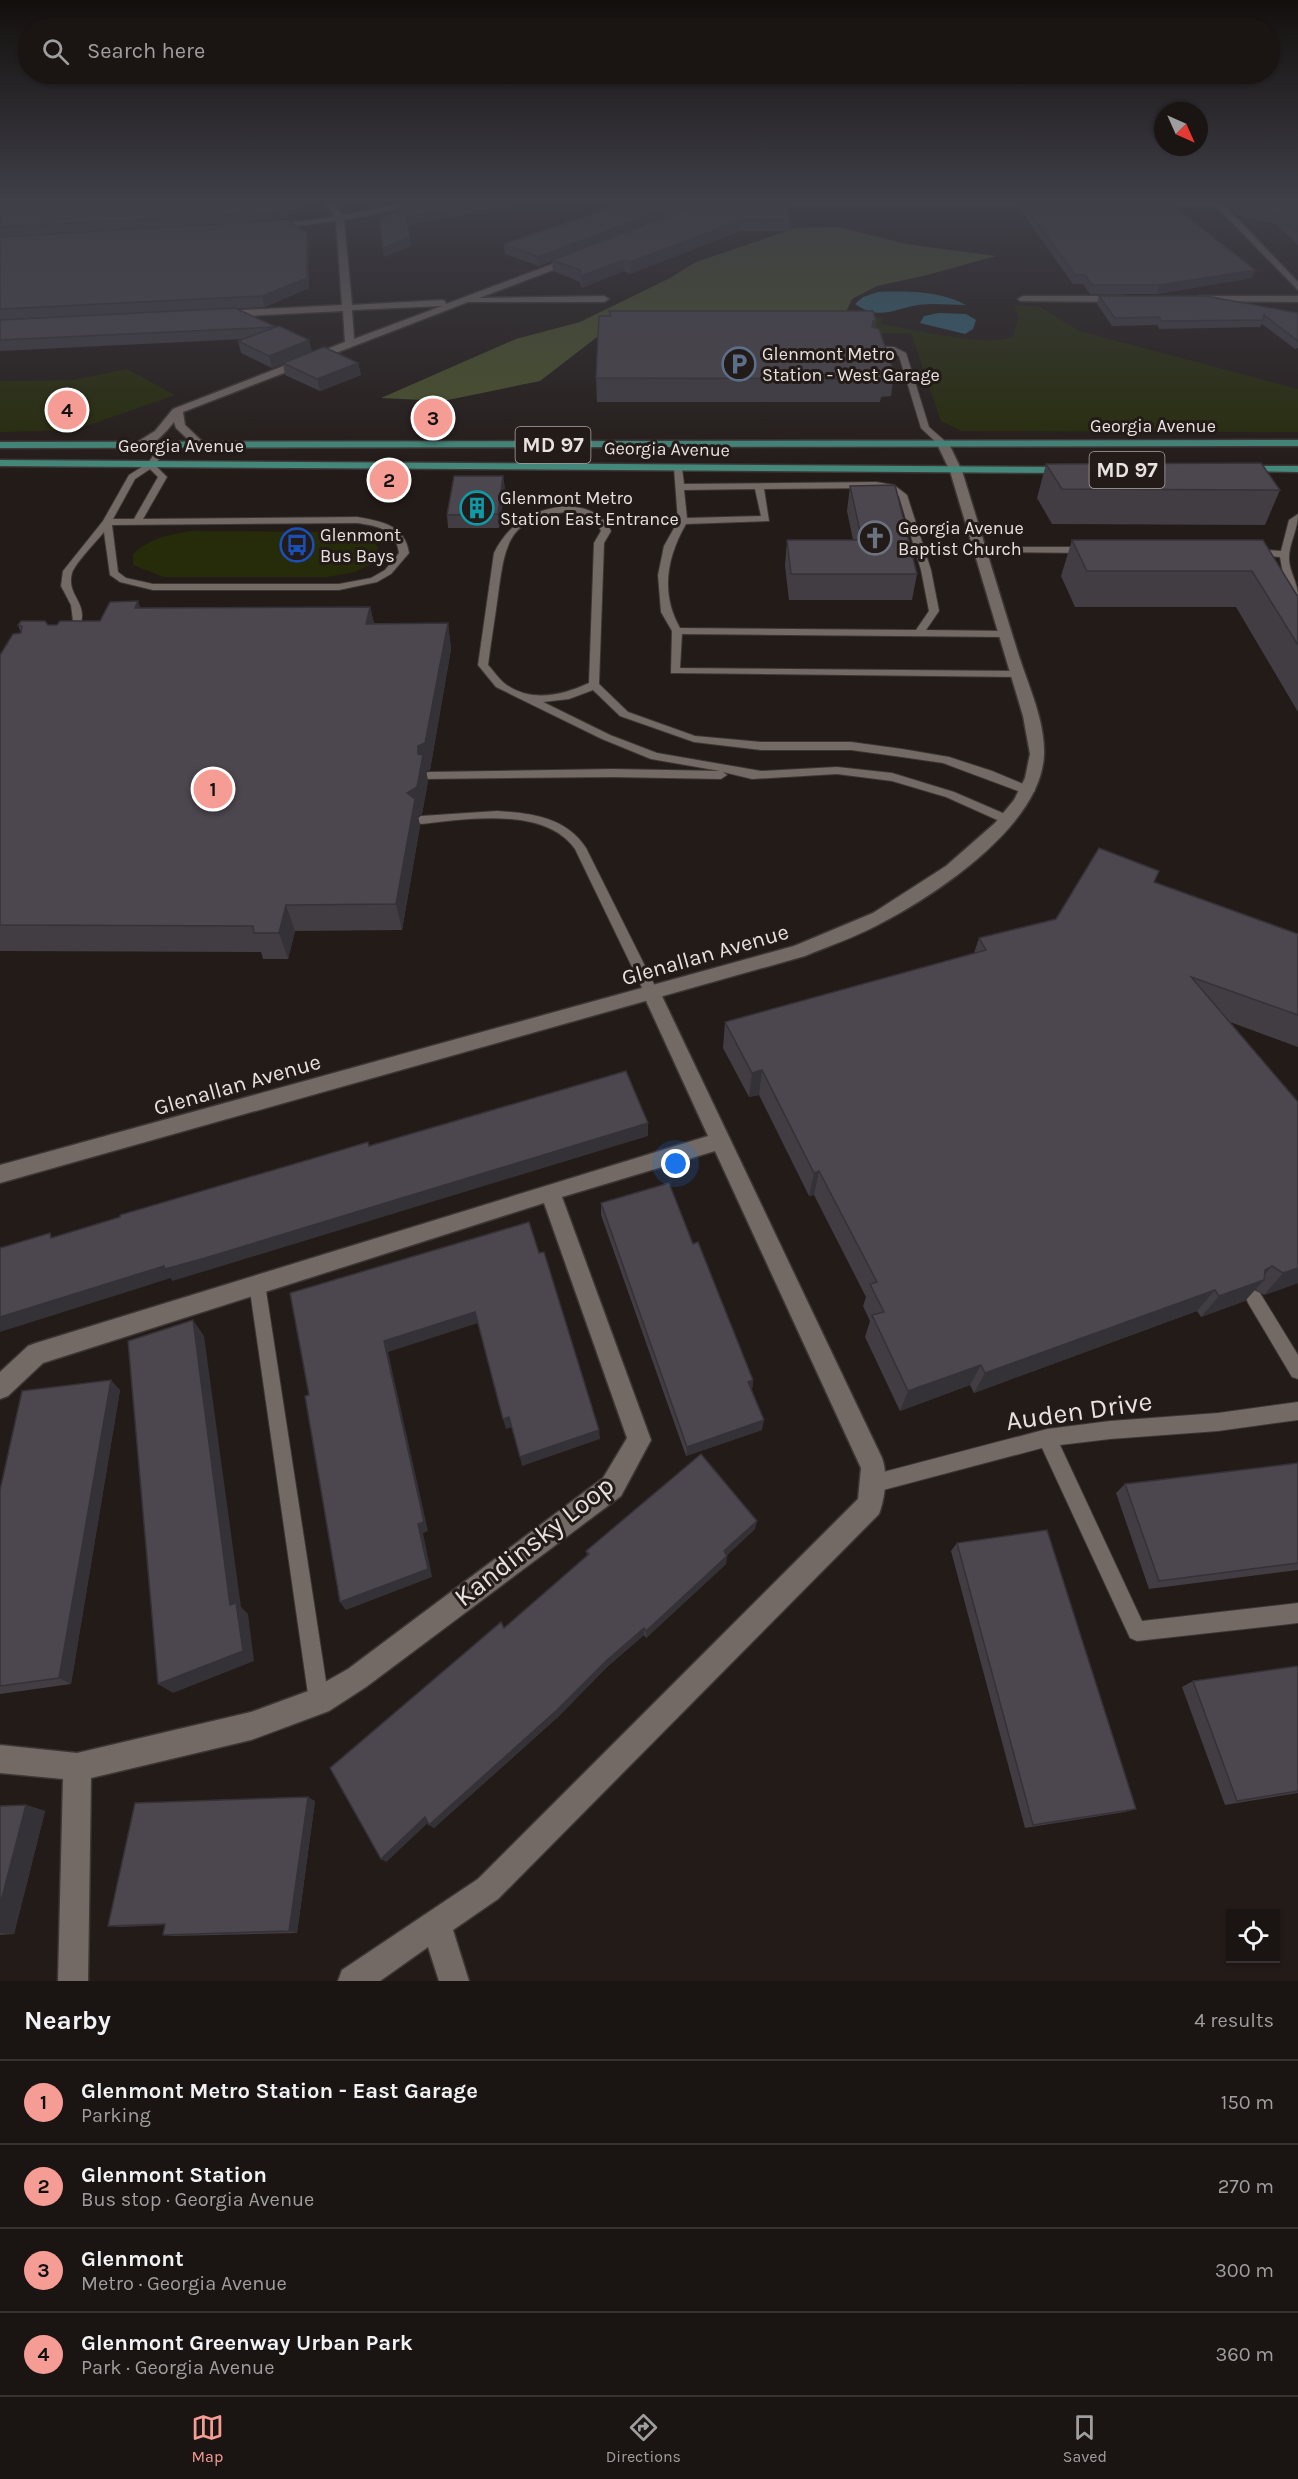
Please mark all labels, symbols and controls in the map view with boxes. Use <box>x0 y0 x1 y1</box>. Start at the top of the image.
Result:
search box <box>18 18 1280 84</box>
icon: search <box>39 35 72 68</box>
text: Search here <box>87 38 205 64</box>
north arrow <box>1154 102 1208 156</box>
place label: Glenmont Metro Station - West Garage <box>762 343 940 386</box>
parking icon: Glenmont Metro Station - West Garage <box>721 346 757 382</box>
pin: 4 <box>48 388 86 432</box>
pin: 3 <box>414 396 452 440</box>
street label: Georgia Avenue <box>1090 415 1216 437</box>
road number: MD 97 <box>516 427 590 463</box>
street label: Georgia Avenue <box>118 435 244 457</box>
street label: Georgia Avenue <box>604 437 730 461</box>
road number: MD 97 <box>1090 452 1164 488</box>
pin: 2 <box>370 458 408 502</box>
place label: Glenmont Metro Station East Entrance <box>500 487 679 530</box>
building icon: Glenmont Metro Station East Entrance <box>459 490 495 526</box>
place label: Georgia Avenue Baptist Church <box>898 517 1024 560</box>
church icon: Georgia Avenue Baptist Church <box>857 520 893 556</box>
place label: Glenmont Bus Bays <box>320 524 401 567</box>
bus stop icon: Glenmont Bus Bays <box>279 527 315 563</box>
pin: 1 <box>194 766 232 812</box>
street label: Glenallan Avenue <box>619 919 792 991</box>
street label: Glenallan Avenue <box>151 1049 324 1121</box>
your location <box>661 1149 690 1178</box>
street label: Auden Drive <box>1004 1385 1154 1437</box>
street label: Kandinsky Loop <box>448 1469 620 1613</box>
map controls <box>1226 1909 1280 1963</box>
button: locate <box>1226 1909 1280 1963</box>
text: Nearby <box>24 2005 111 2036</box>
text: 4 results <box>1194 2009 1274 2032</box>
text: Glenmont Metro Station - East Garage <box>81 2078 478 2104</box>
text: 1 <box>40 2091 47 2114</box>
text: 150 m <box>1221 2091 1274 2114</box>
text: Parking <box>81 2104 151 2127</box>
text: Glenmont Station <box>81 2162 267 2188</box>
text: 2 <box>37 2175 50 2198</box>
text: 270 m <box>1218 2175 1274 2198</box>
text: Bus stop · Georgia Avenue <box>81 2188 314 2211</box>
text: Glenmont <box>81 2246 184 2272</box>
text: 3 <box>37 2259 50 2282</box>
text: 300 m <box>1215 2259 1274 2282</box>
text: Metro · Georgia Avenue <box>81 2272 287 2295</box>
text: Glenmont Greenway Urban Park <box>81 2330 413 2356</box>
text: 4 <box>38 2343 49 2366</box>
text: 360 m <box>1215 2343 1274 2366</box>
text: Park · Georgia Avenue <box>81 2356 274 2379</box>
tab: Map <box>191 2411 224 2466</box>
tab: Directions <box>606 2411 681 2466</box>
tab: Saved <box>1063 2411 1107 2466</box>

